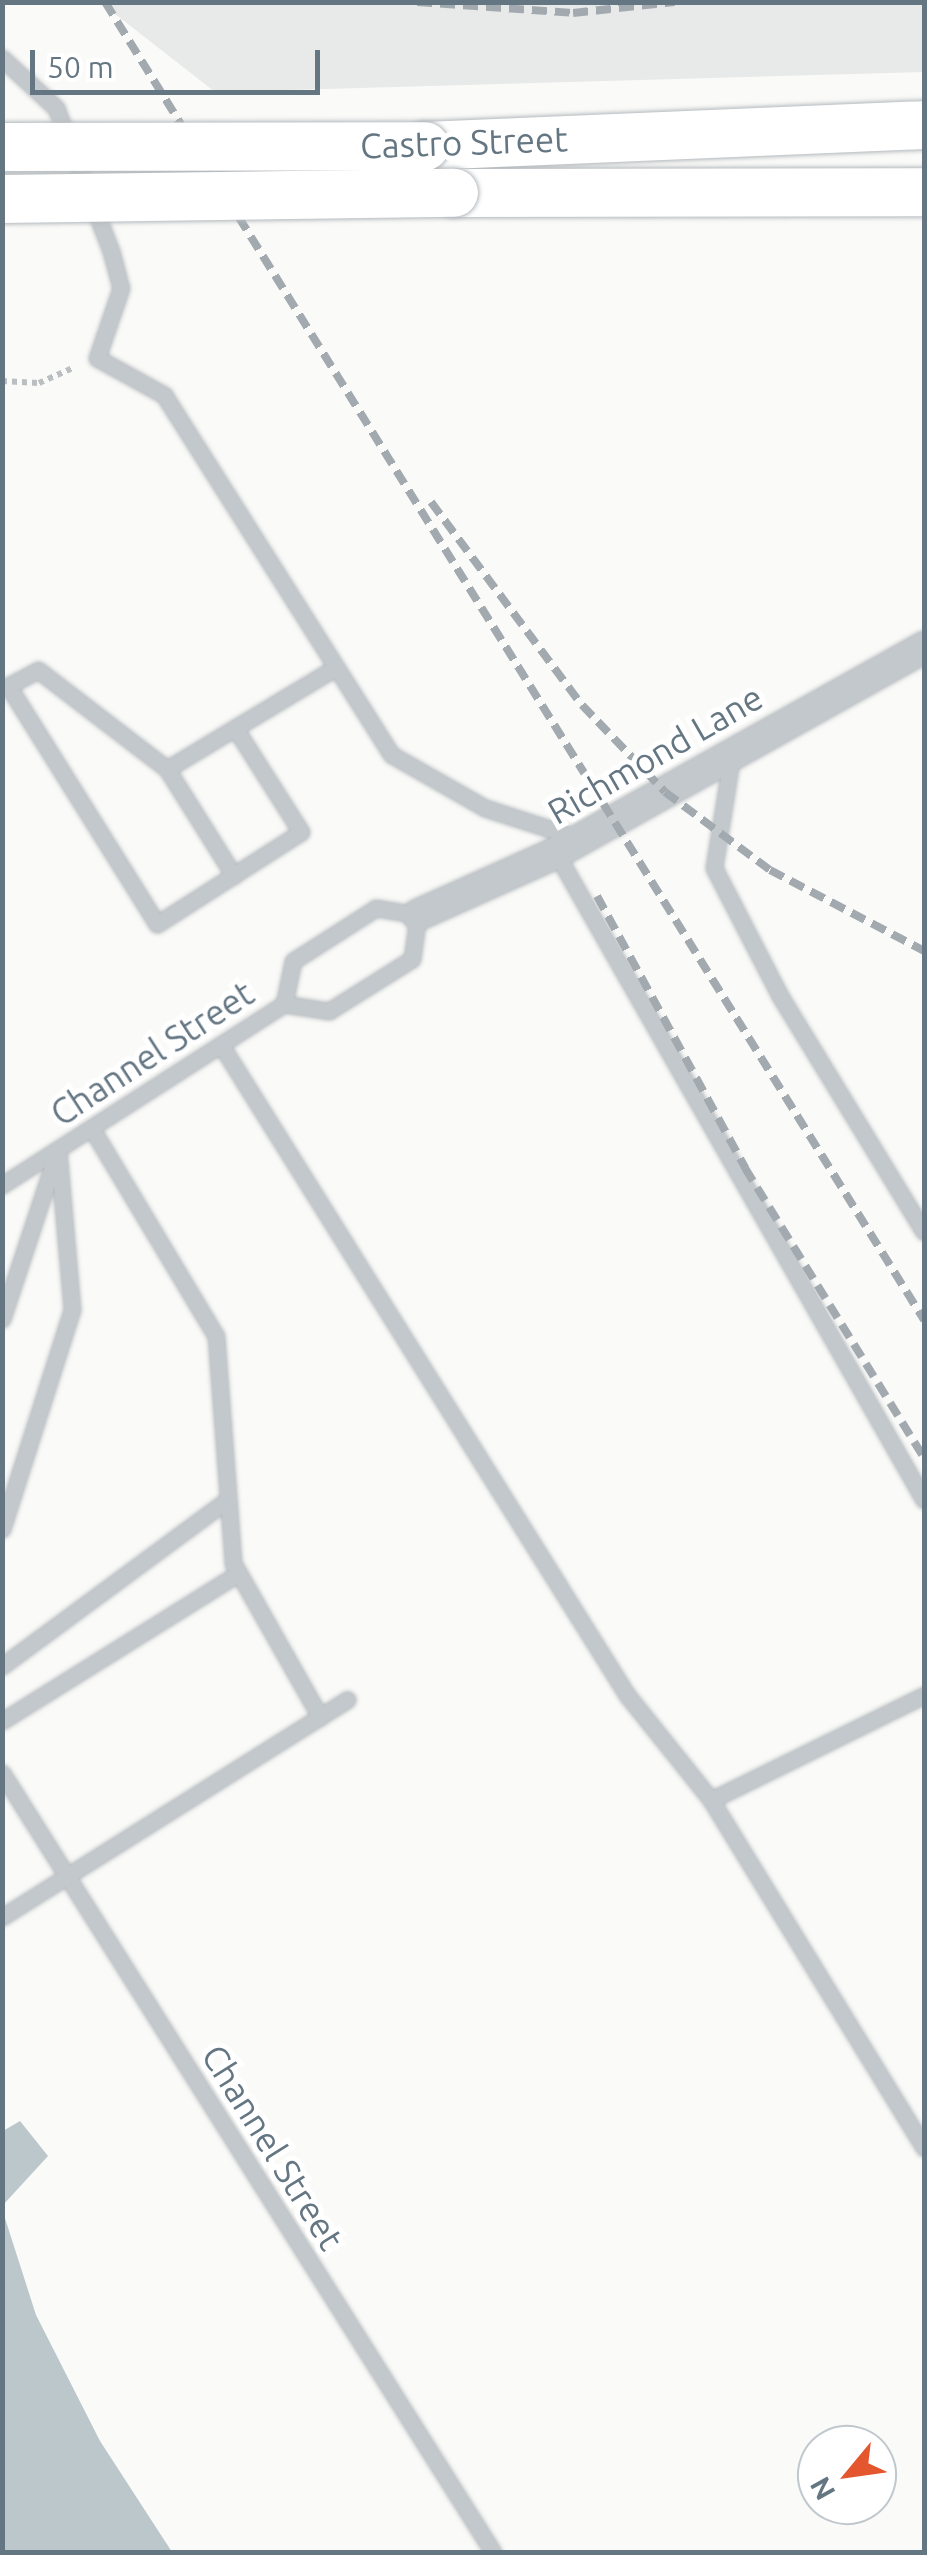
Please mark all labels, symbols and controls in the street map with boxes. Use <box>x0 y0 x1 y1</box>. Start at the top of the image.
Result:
scale bar <box>35 30 325 92</box>
text: 50 m <box>47 50 114 84</box>
street label: Castro Street <box>359 117 569 167</box>
street label: Richmond Lane <box>540 676 770 832</box>
street label: Channel Street <box>43 972 261 1134</box>
street label: Channel Street <box>193 2037 353 2257</box>
north arrow <box>797 2425 897 2525</box>
text: N <box>803 2472 841 2505</box>

